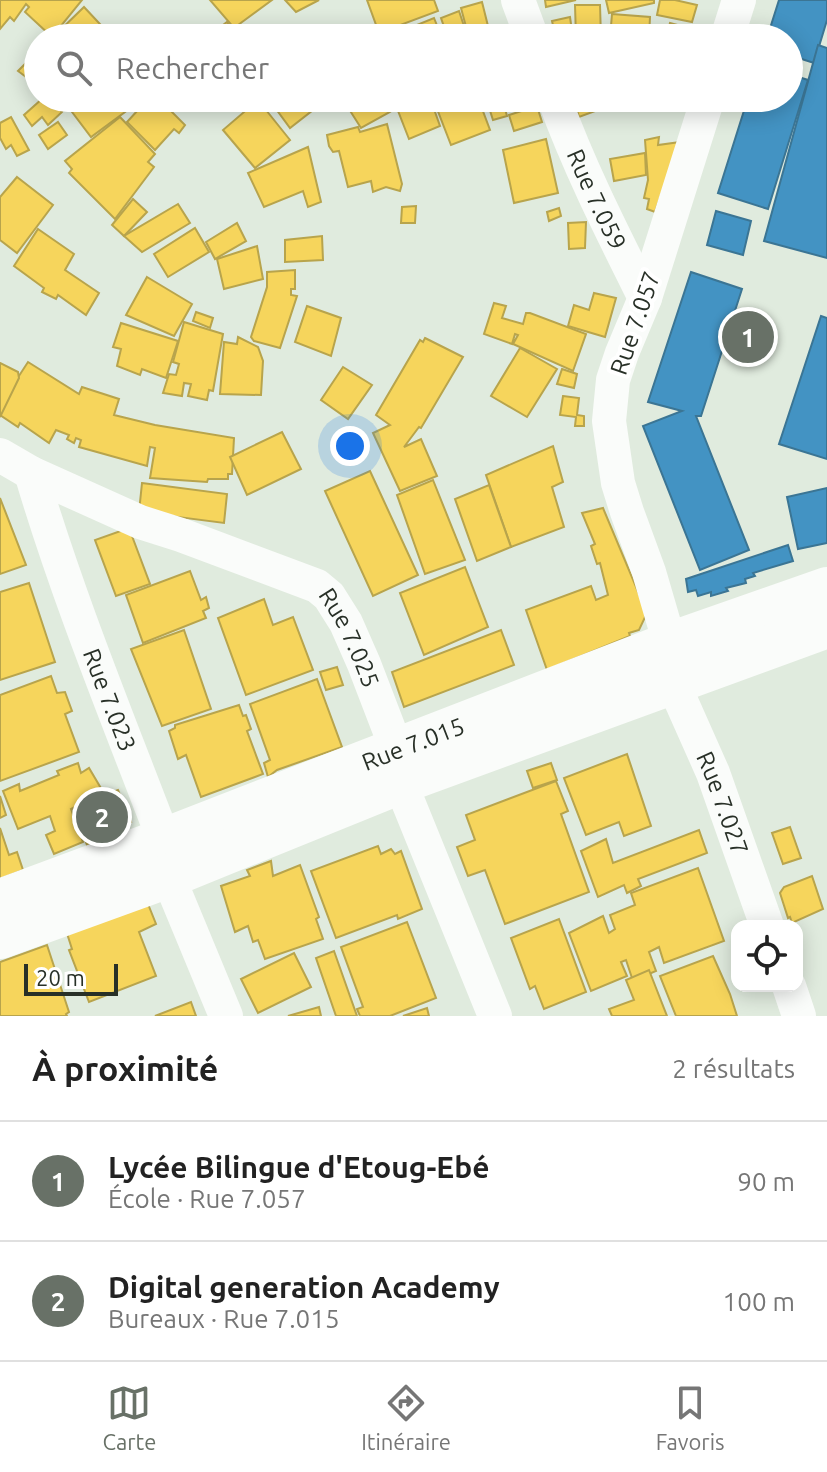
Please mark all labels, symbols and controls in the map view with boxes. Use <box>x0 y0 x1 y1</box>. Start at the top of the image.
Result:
search box <box>24 24 803 112</box>
icon: search <box>52 46 96 90</box>
text: Rechercher <box>116 51 269 85</box>
street label: Rue 7.059 <box>562 145 632 254</box>
street label: Rue 7.057 <box>605 268 665 378</box>
pin: 1 <box>722 307 774 367</box>
your location <box>330 426 370 466</box>
street label: Rue 7.025 <box>314 583 385 691</box>
street label: Rue 7.023 <box>78 645 142 755</box>
street label: Rue 7.015 <box>358 712 468 776</box>
street label: Rue 7.027 <box>692 747 754 858</box>
pin: 2 <box>76 787 128 847</box>
map controls <box>731 920 803 992</box>
button: locate <box>731 920 803 992</box>
scale bar <box>24 960 118 996</box>
text: 20 m <box>36 965 85 990</box>
text: À proximité <box>32 1049 218 1087</box>
text: 2 résultats <box>672 1054 795 1083</box>
text: Lycée Bilingue d'Etoug-Ebé <box>108 1150 489 1184</box>
text: 1 <box>51 1167 65 1196</box>
text: 90 m <box>737 1167 795 1196</box>
text: École · Rue 7.057 <box>108 1184 306 1213</box>
text: Digital generation Academy <box>108 1270 500 1304</box>
text: 2 <box>51 1287 65 1316</box>
text: 100 m <box>723 1287 795 1316</box>
text: Bureaux · Rue 7.015 <box>108 1304 340 1333</box>
tab: Carte <box>102 1381 156 1454</box>
tab: Itinéraire <box>361 1381 451 1454</box>
tab: Favoris <box>656 1381 725 1454</box>

